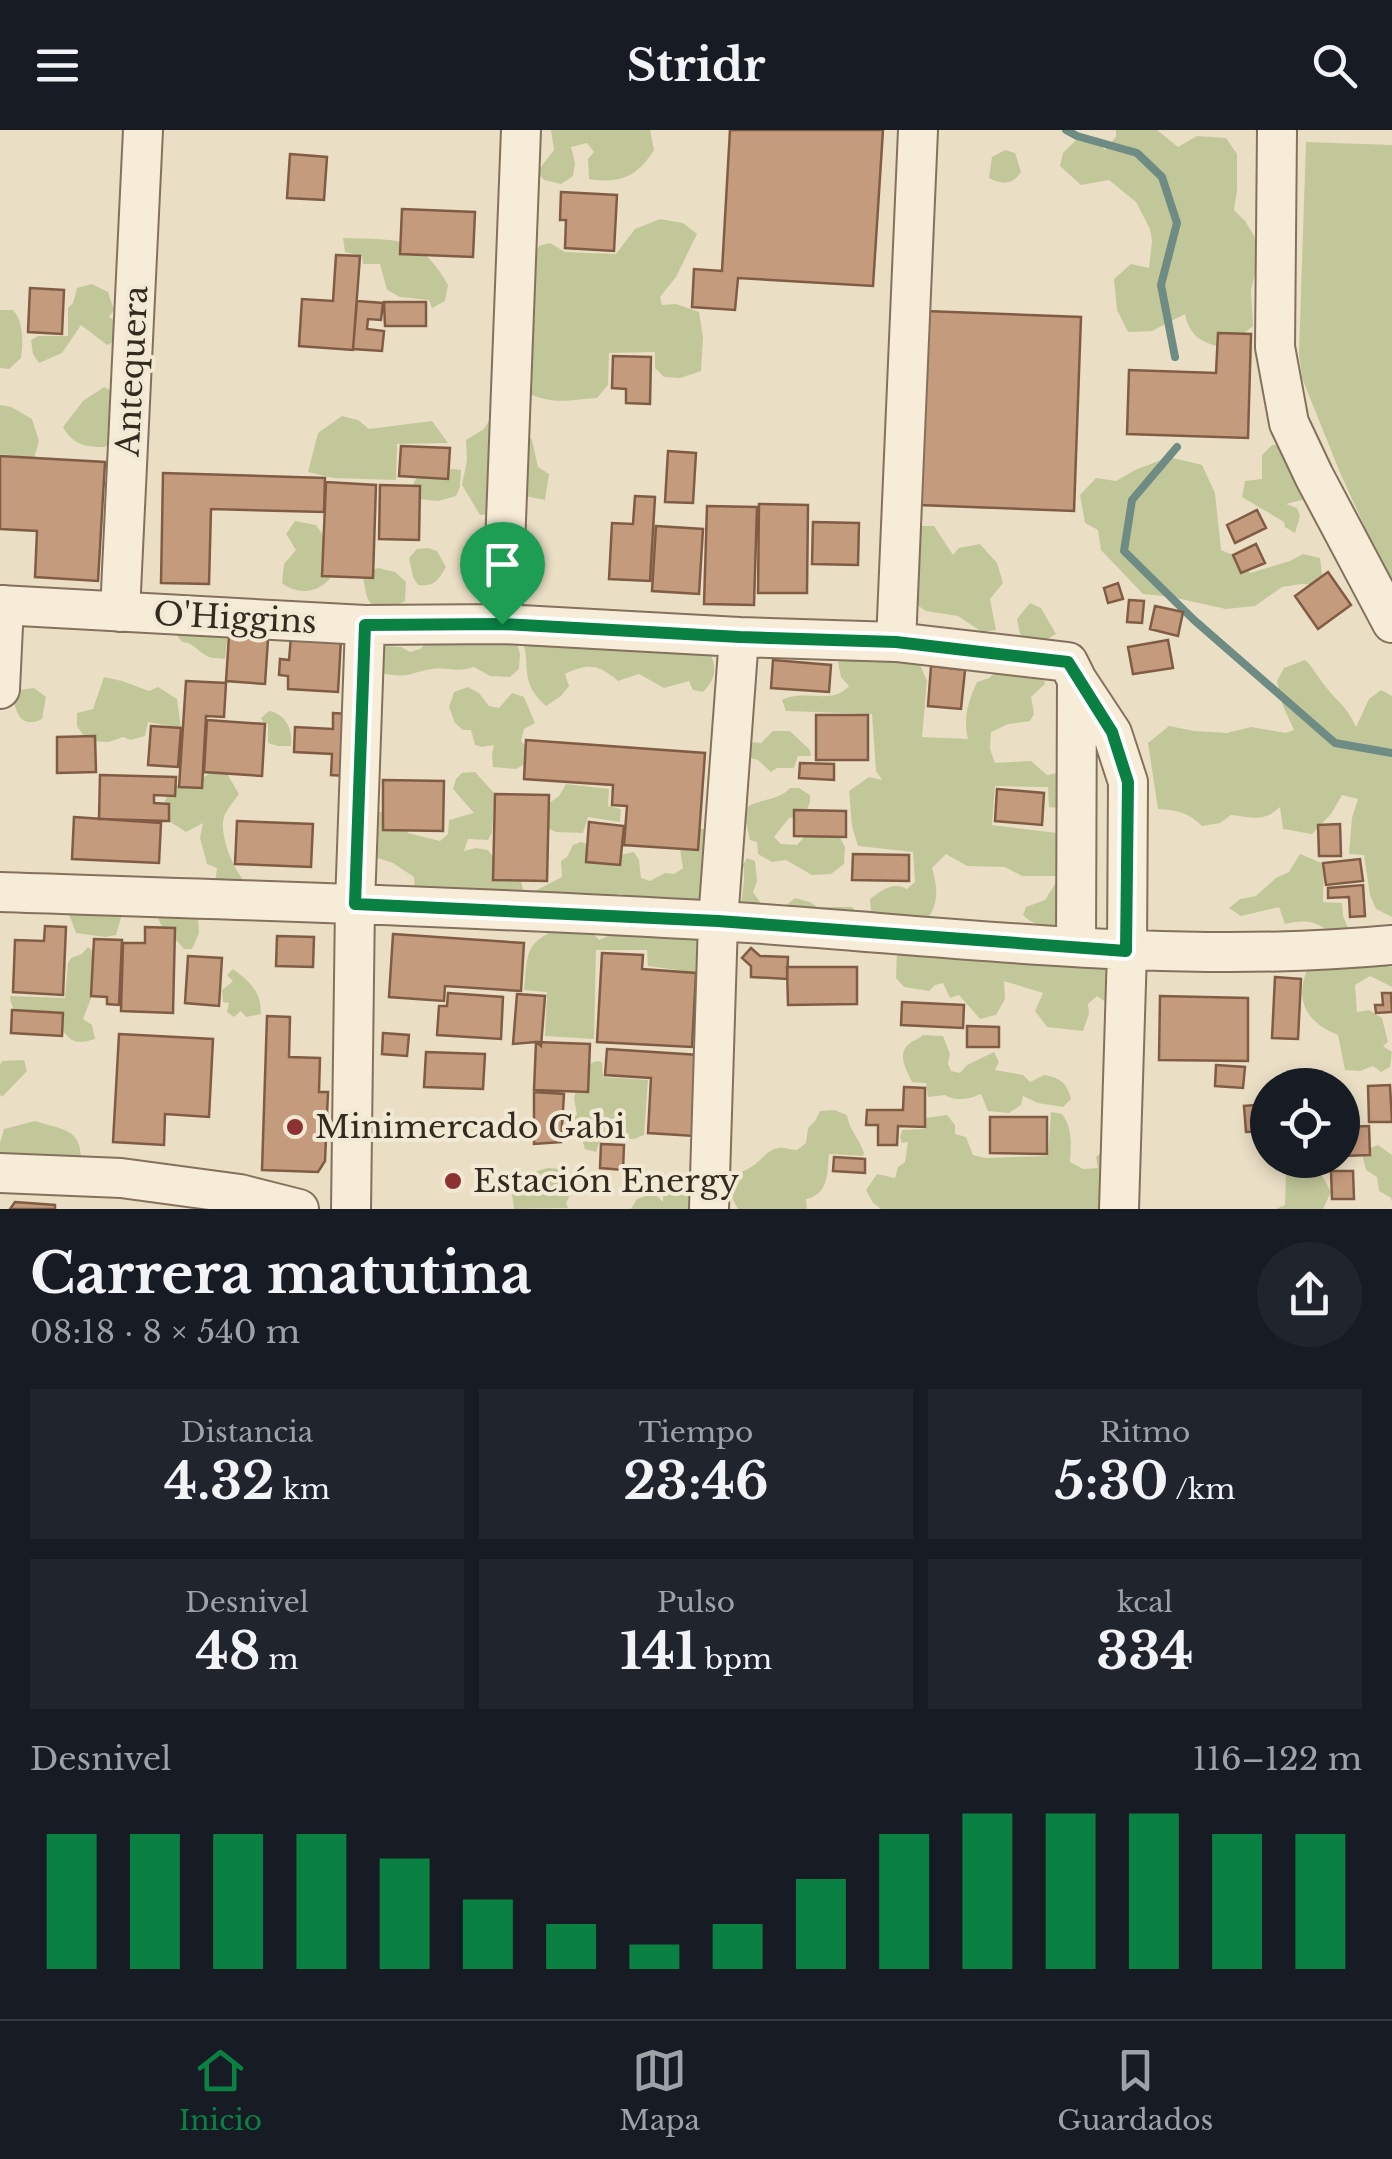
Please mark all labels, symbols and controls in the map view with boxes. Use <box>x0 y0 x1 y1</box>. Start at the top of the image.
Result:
text: Stridr <box>626 37 766 93</box>
icon: menu <box>30 38 85 93</box>
icon: search <box>1307 38 1362 93</box>
street label: Antequera <box>108 284 156 458</box>
pin <box>460 522 545 625</box>
icon: arrive <box>475 537 530 592</box>
street label: O'Higgins <box>152 594 318 642</box>
map controls <box>1250 1068 1360 1178</box>
button: locate <box>1250 1068 1360 1178</box>
place label: Minimercado Gabi <box>315 1107 625 1147</box>
marker: Minimercado Gabi <box>284 1116 306 1138</box>
place label: Estación Energy <box>473 1161 740 1201</box>
marker: Estación Energy <box>442 1170 464 1192</box>
text: Carrera matutina <box>30 1240 532 1308</box>
button: share <box>1257 1242 1362 1347</box>
text: 08:18 · 8 × 540 m <box>30 1312 300 1352</box>
text: Distancia <box>181 1415 313 1450</box>
text: Tiempo <box>639 1415 753 1450</box>
text: Ritmo <box>1100 1415 1190 1450</box>
text: 4.32 <box>164 1450 275 1513</box>
text: 23:46 <box>623 1450 769 1513</box>
text: 5:30 <box>1055 1450 1168 1513</box>
text: km <box>275 1472 330 1507</box>
text: /km <box>1168 1472 1235 1507</box>
text: Desnivel <box>185 1585 309 1620</box>
text: Pulso <box>657 1585 735 1620</box>
text: kcal <box>1117 1585 1173 1620</box>
text: 48 <box>195 1620 260 1683</box>
text: 141 <box>620 1620 697 1683</box>
text: 334 <box>1097 1620 1193 1683</box>
text: m <box>260 1642 299 1677</box>
text: bpm <box>697 1642 772 1677</box>
text: Desnivel <box>30 1739 172 1779</box>
text: 116–122 m <box>1192 1739 1362 1779</box>
tab: Inicio <box>179 2043 262 2138</box>
tab: Mapa <box>619 2043 700 2138</box>
tab: Guardados <box>1057 2043 1213 2138</box>

